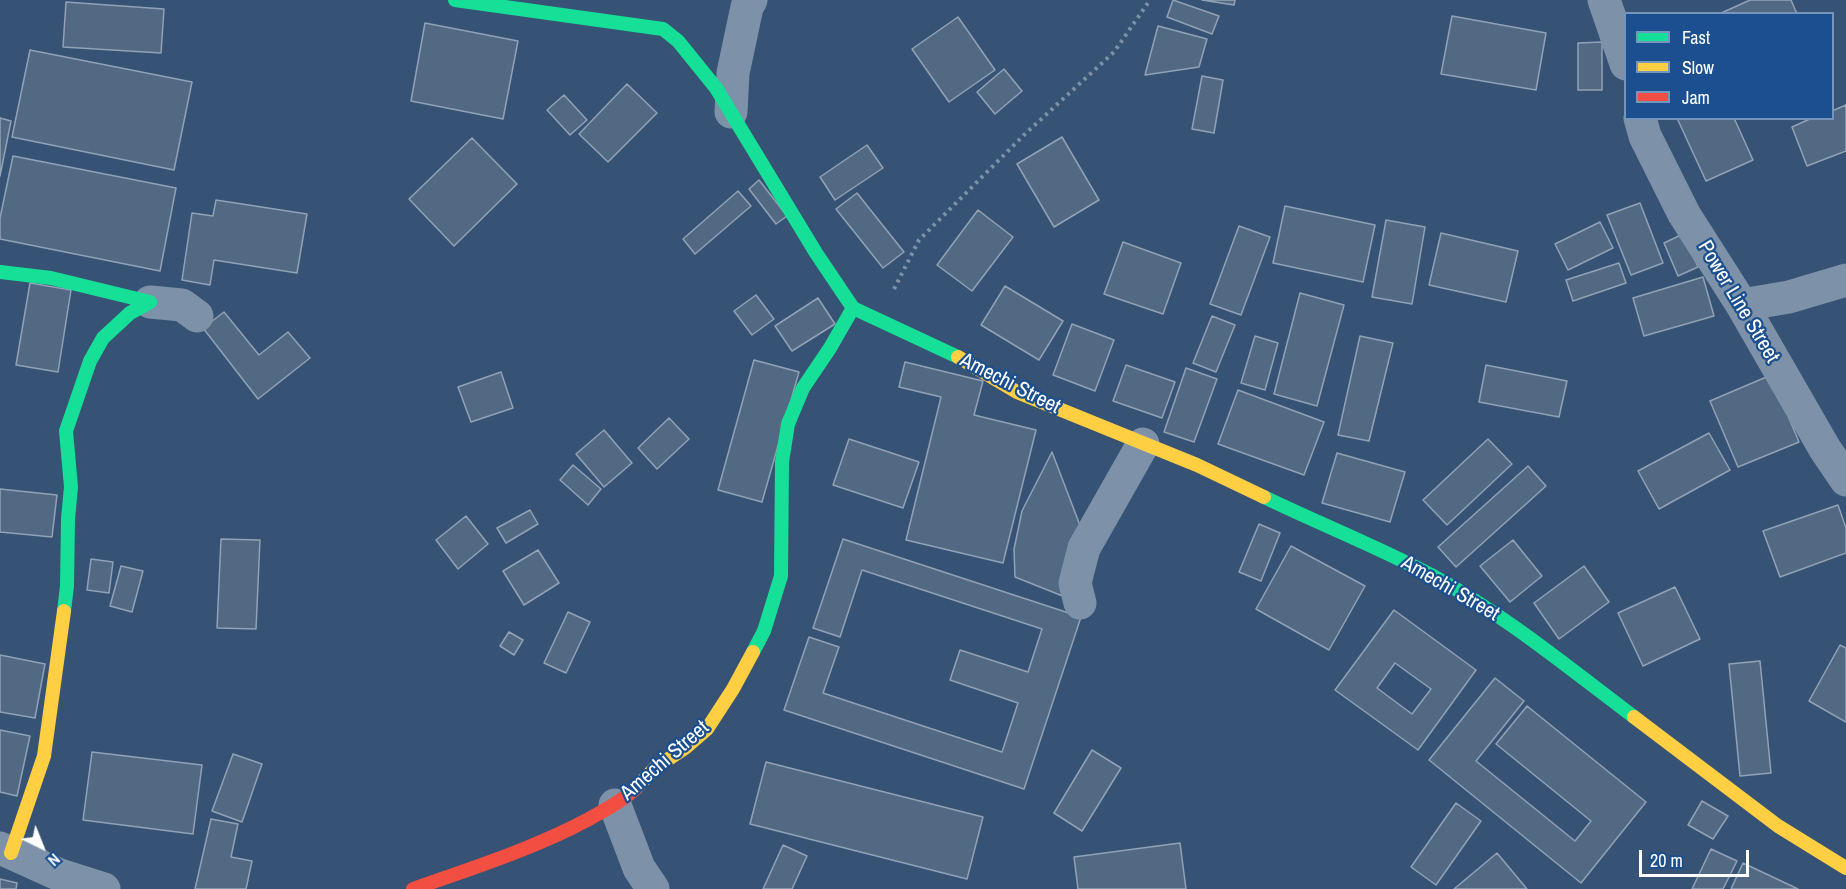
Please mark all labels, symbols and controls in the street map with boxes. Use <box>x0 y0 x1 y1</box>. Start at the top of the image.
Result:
legend <box>1624 12 1834 120</box>
text: Fast <box>1682 25 1710 50</box>
text: Slow <box>1682 55 1714 80</box>
text: Jam <box>1682 85 1710 110</box>
street label: Power Line Street <box>1692 236 1784 368</box>
street label: Amechi Street <box>956 348 1064 420</box>
street label: Amechi Street <box>1396 551 1504 627</box>
street label: Amechi Street <box>616 716 714 806</box>
north arrow <box>12 817 72 877</box>
scale bar <box>1642 838 1752 876</box>
text: 20 m <box>1650 848 1683 873</box>
text: N <box>43 849 65 871</box>

